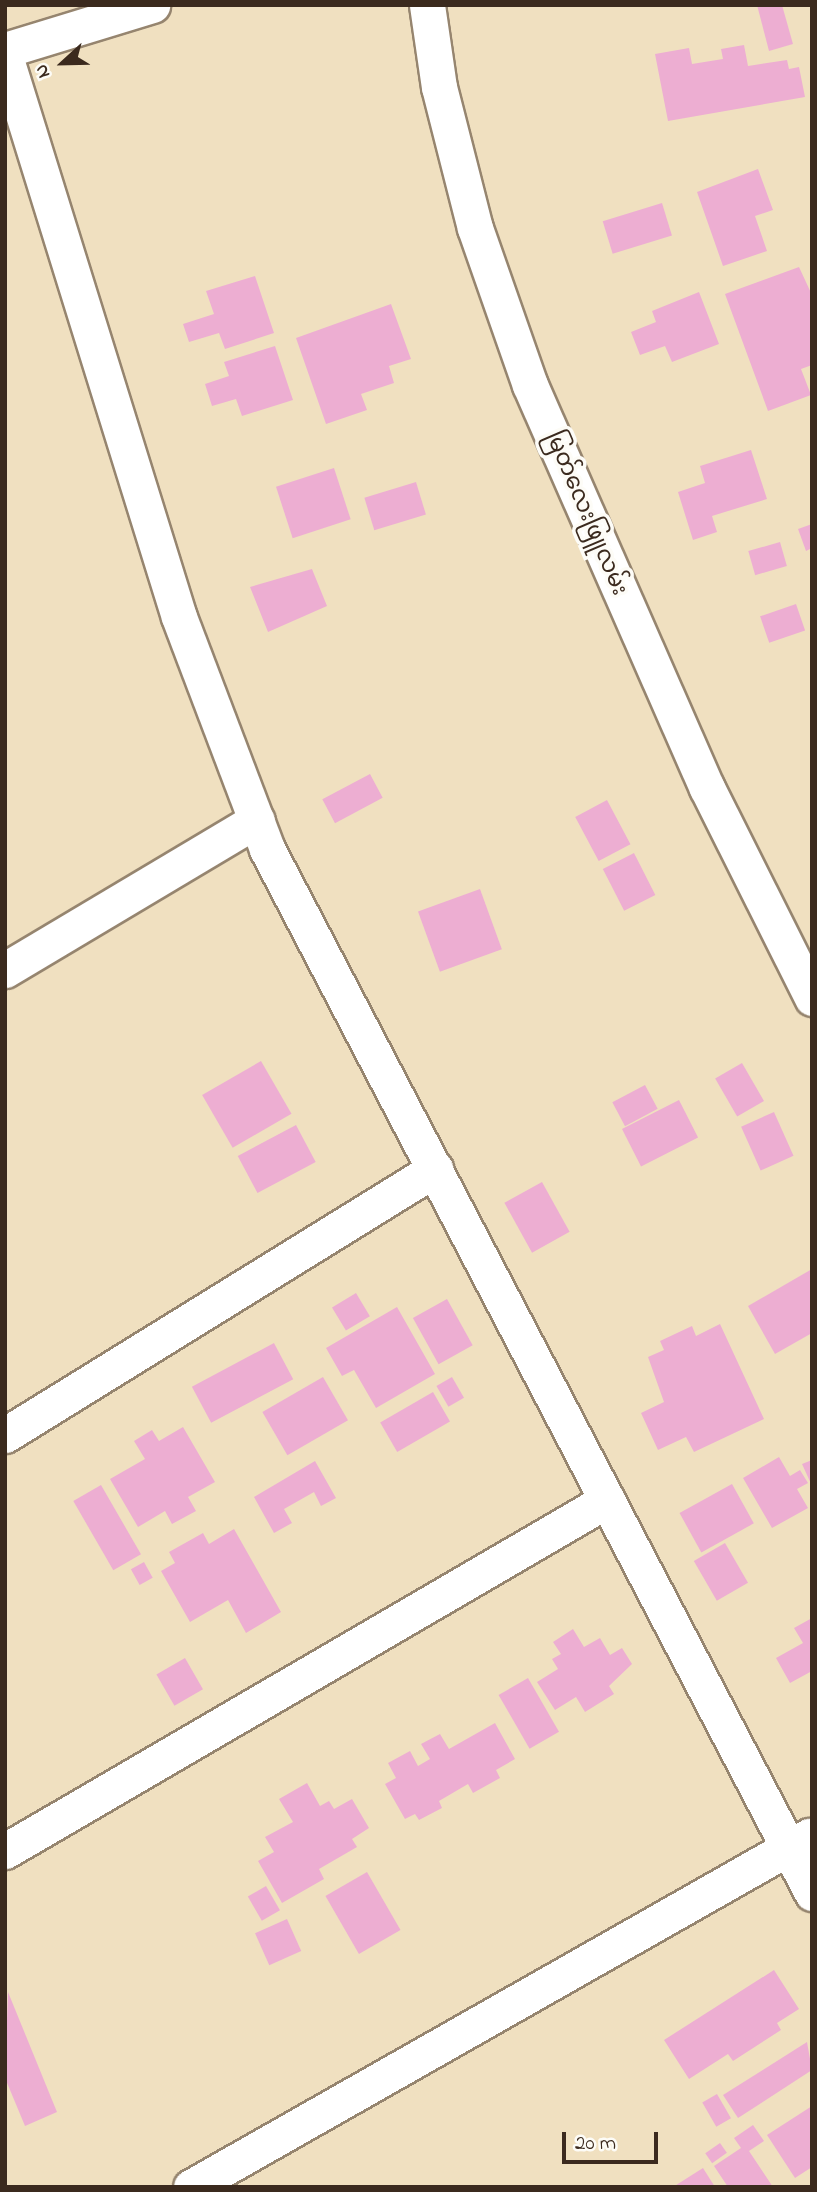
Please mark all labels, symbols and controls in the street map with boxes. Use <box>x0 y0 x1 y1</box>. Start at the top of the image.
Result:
north arrow <box>28 28 98 98</box>
text: N <box>28 60 58 82</box>
street label: မြတ်လေးဖြူလမ်း <box>538 428 632 600</box>
scale bar <box>565 2118 661 2162</box>
text: 20 m <box>575 2129 616 2159</box>

